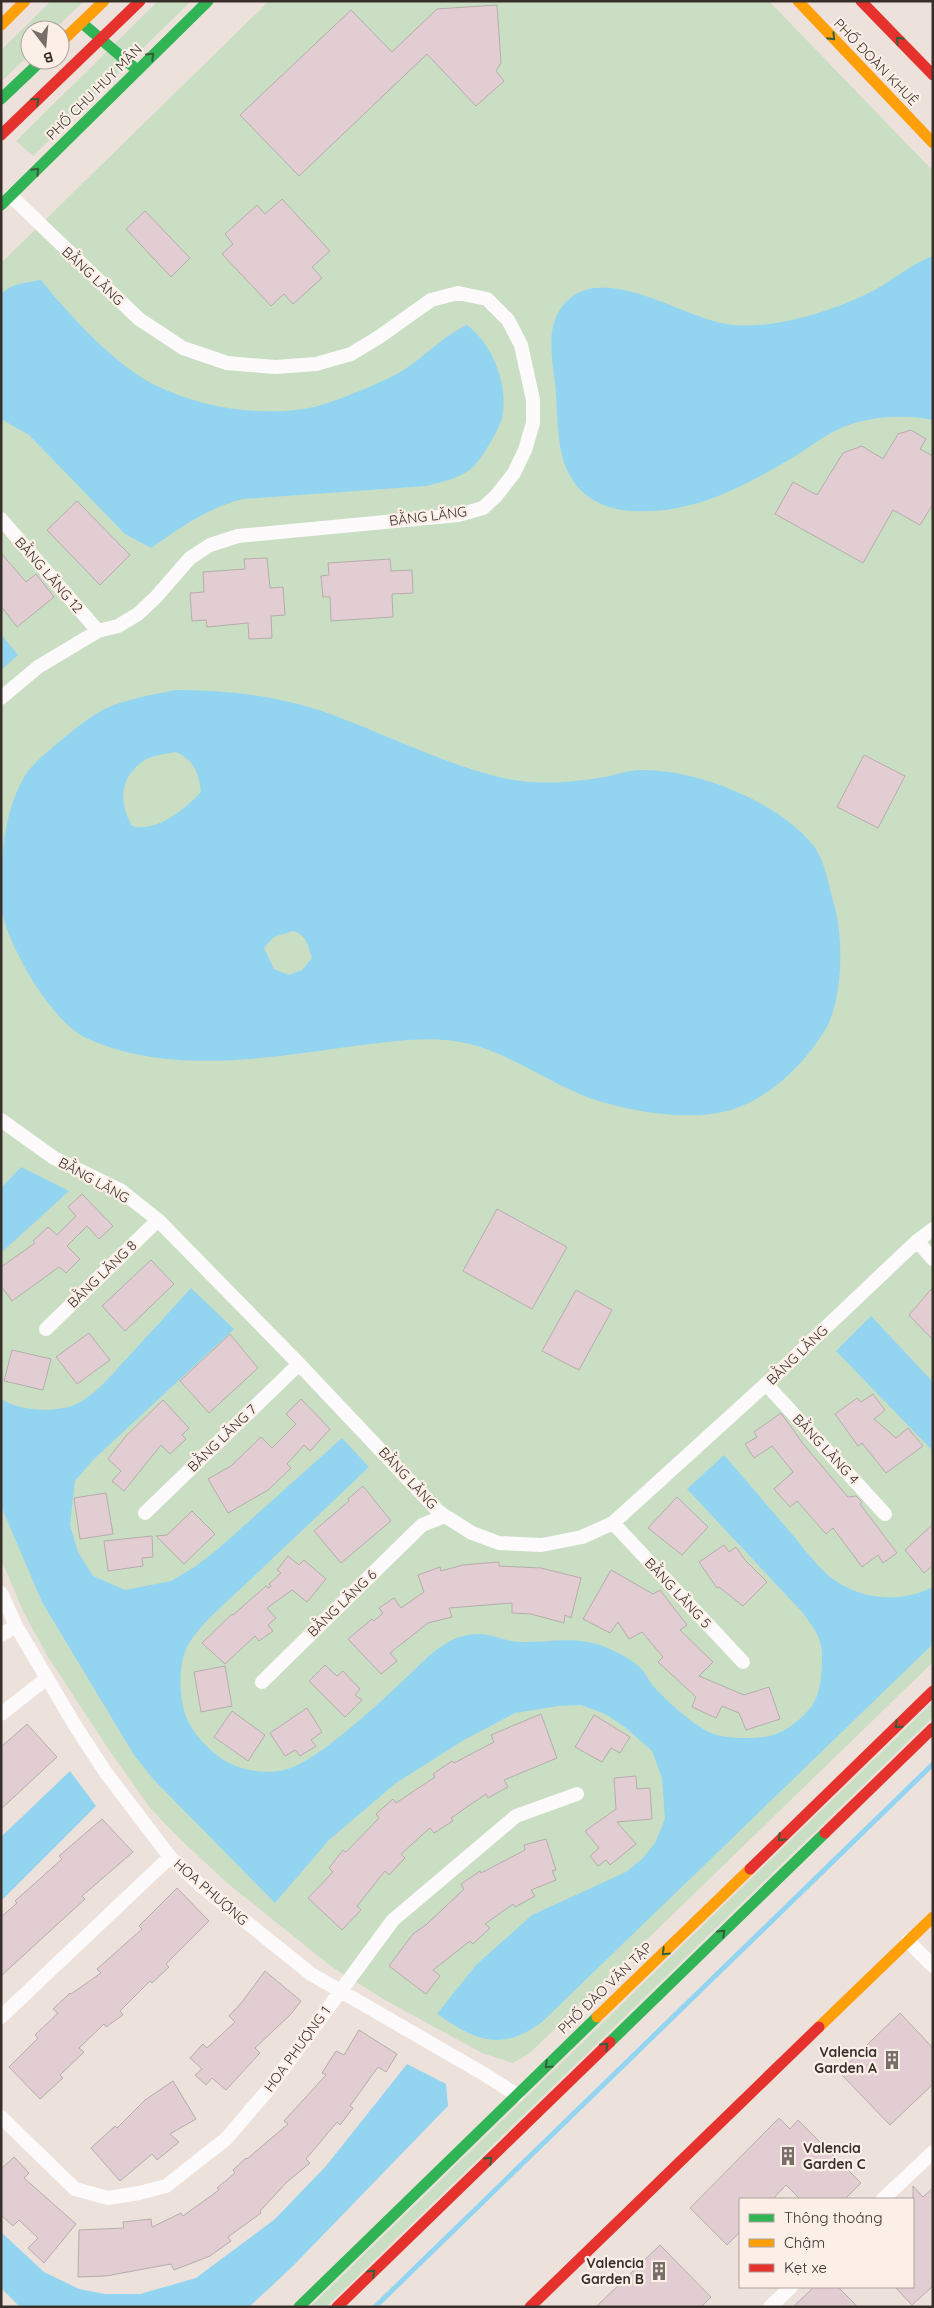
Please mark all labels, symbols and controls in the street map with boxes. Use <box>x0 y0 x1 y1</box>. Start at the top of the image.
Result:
street label: PHỐ ĐOÀN KHUÊ <box>830 15 922 109</box>
north arrow <box>20 20 70 70</box>
one-way arrow <box>826 31 835 40</box>
one-way arrow <box>896 37 905 46</box>
street label: PHỐ CHU HUY MÂN <box>42 40 146 144</box>
text: B <box>42 48 55 67</box>
one-way arrow <box>145 53 154 62</box>
one-way arrow <box>31 98 40 107</box>
one-way arrow <box>30 168 39 177</box>
street label: BẰNG LĂNG <box>58 243 128 309</box>
street label: BẰNG LĂNG <box>388 502 468 530</box>
street label: BẰNG LĂNG 12 <box>11 533 87 617</box>
street label: BẰNG LĂNG <box>55 1153 133 1207</box>
street label: BẰNG LĂNG 8 <box>63 1236 141 1312</box>
street label: BẰNG LĂNG <box>763 1321 831 1389</box>
street label: BẰNG LĂNG 7 <box>184 1400 260 1476</box>
street label: BẰNG LĂNG 4 <box>789 1410 863 1488</box>
street label: BẰNG LĂNG <box>375 1443 441 1513</box>
street label: BẰNG LĂNG 5 <box>641 1554 715 1632</box>
street label: BẰNG LĂNG 6 <box>303 1565 381 1641</box>
one-way arrow <box>894 1719 903 1728</box>
one-way arrow <box>778 1832 787 1841</box>
street label: HOA PHƯỢNG <box>170 1855 252 1929</box>
one-way arrow <box>716 1930 725 1939</box>
street label: PHỐ ĐÀO VĂN TẬP <box>554 1938 656 2038</box>
one-way arrow <box>661 1946 670 1955</box>
street label: HOA PHƯỢNG 1 <box>260 2003 334 2095</box>
one-way arrow <box>599 2043 608 2052</box>
place label: Valencia Garden A <box>814 2043 877 2077</box>
building icon: Valencia Garden A <box>881 2049 903 2071</box>
one-way arrow <box>545 2059 554 2068</box>
place label: Valencia Garden C <box>803 2139 866 2173</box>
building icon: Valencia Garden C <box>777 2145 799 2167</box>
one-way arrow <box>483 2156 492 2165</box>
legend <box>739 2198 914 2288</box>
text: Thông thoáng <box>784 2208 883 2227</box>
text: Chậm <box>784 2233 825 2252</box>
place label: Valencia Garden B <box>581 2254 644 2288</box>
text: Kẹt xe <box>784 2258 827 2277</box>
building icon: Valencia Garden B <box>648 2260 670 2282</box>
one-way arrow <box>366 2270 375 2279</box>

